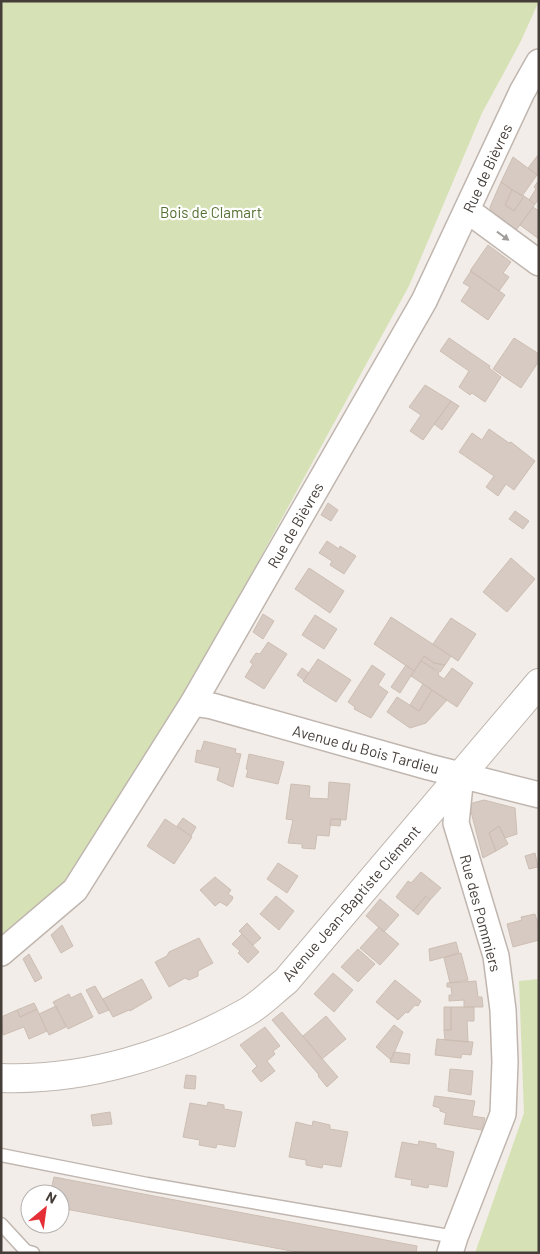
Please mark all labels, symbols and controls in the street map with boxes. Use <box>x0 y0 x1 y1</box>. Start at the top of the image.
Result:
street label: Rue de Bièvres <box>459 121 515 215</box>
park label: Bois de Clamart <box>160 203 262 221</box>
one-way arrow <box>496 231 509 242</box>
street label: Rue de Bièvres <box>263 479 327 571</box>
street label: Avenue du Bois Tardieu <box>291 721 441 777</box>
street label: Avenue Jean-Baptiste Clément <box>278 821 424 985</box>
street label: Rue des Pommiers <box>457 852 505 974</box>
north arrow <box>20 1184 70 1234</box>
text: N <box>43 1188 60 1207</box>

